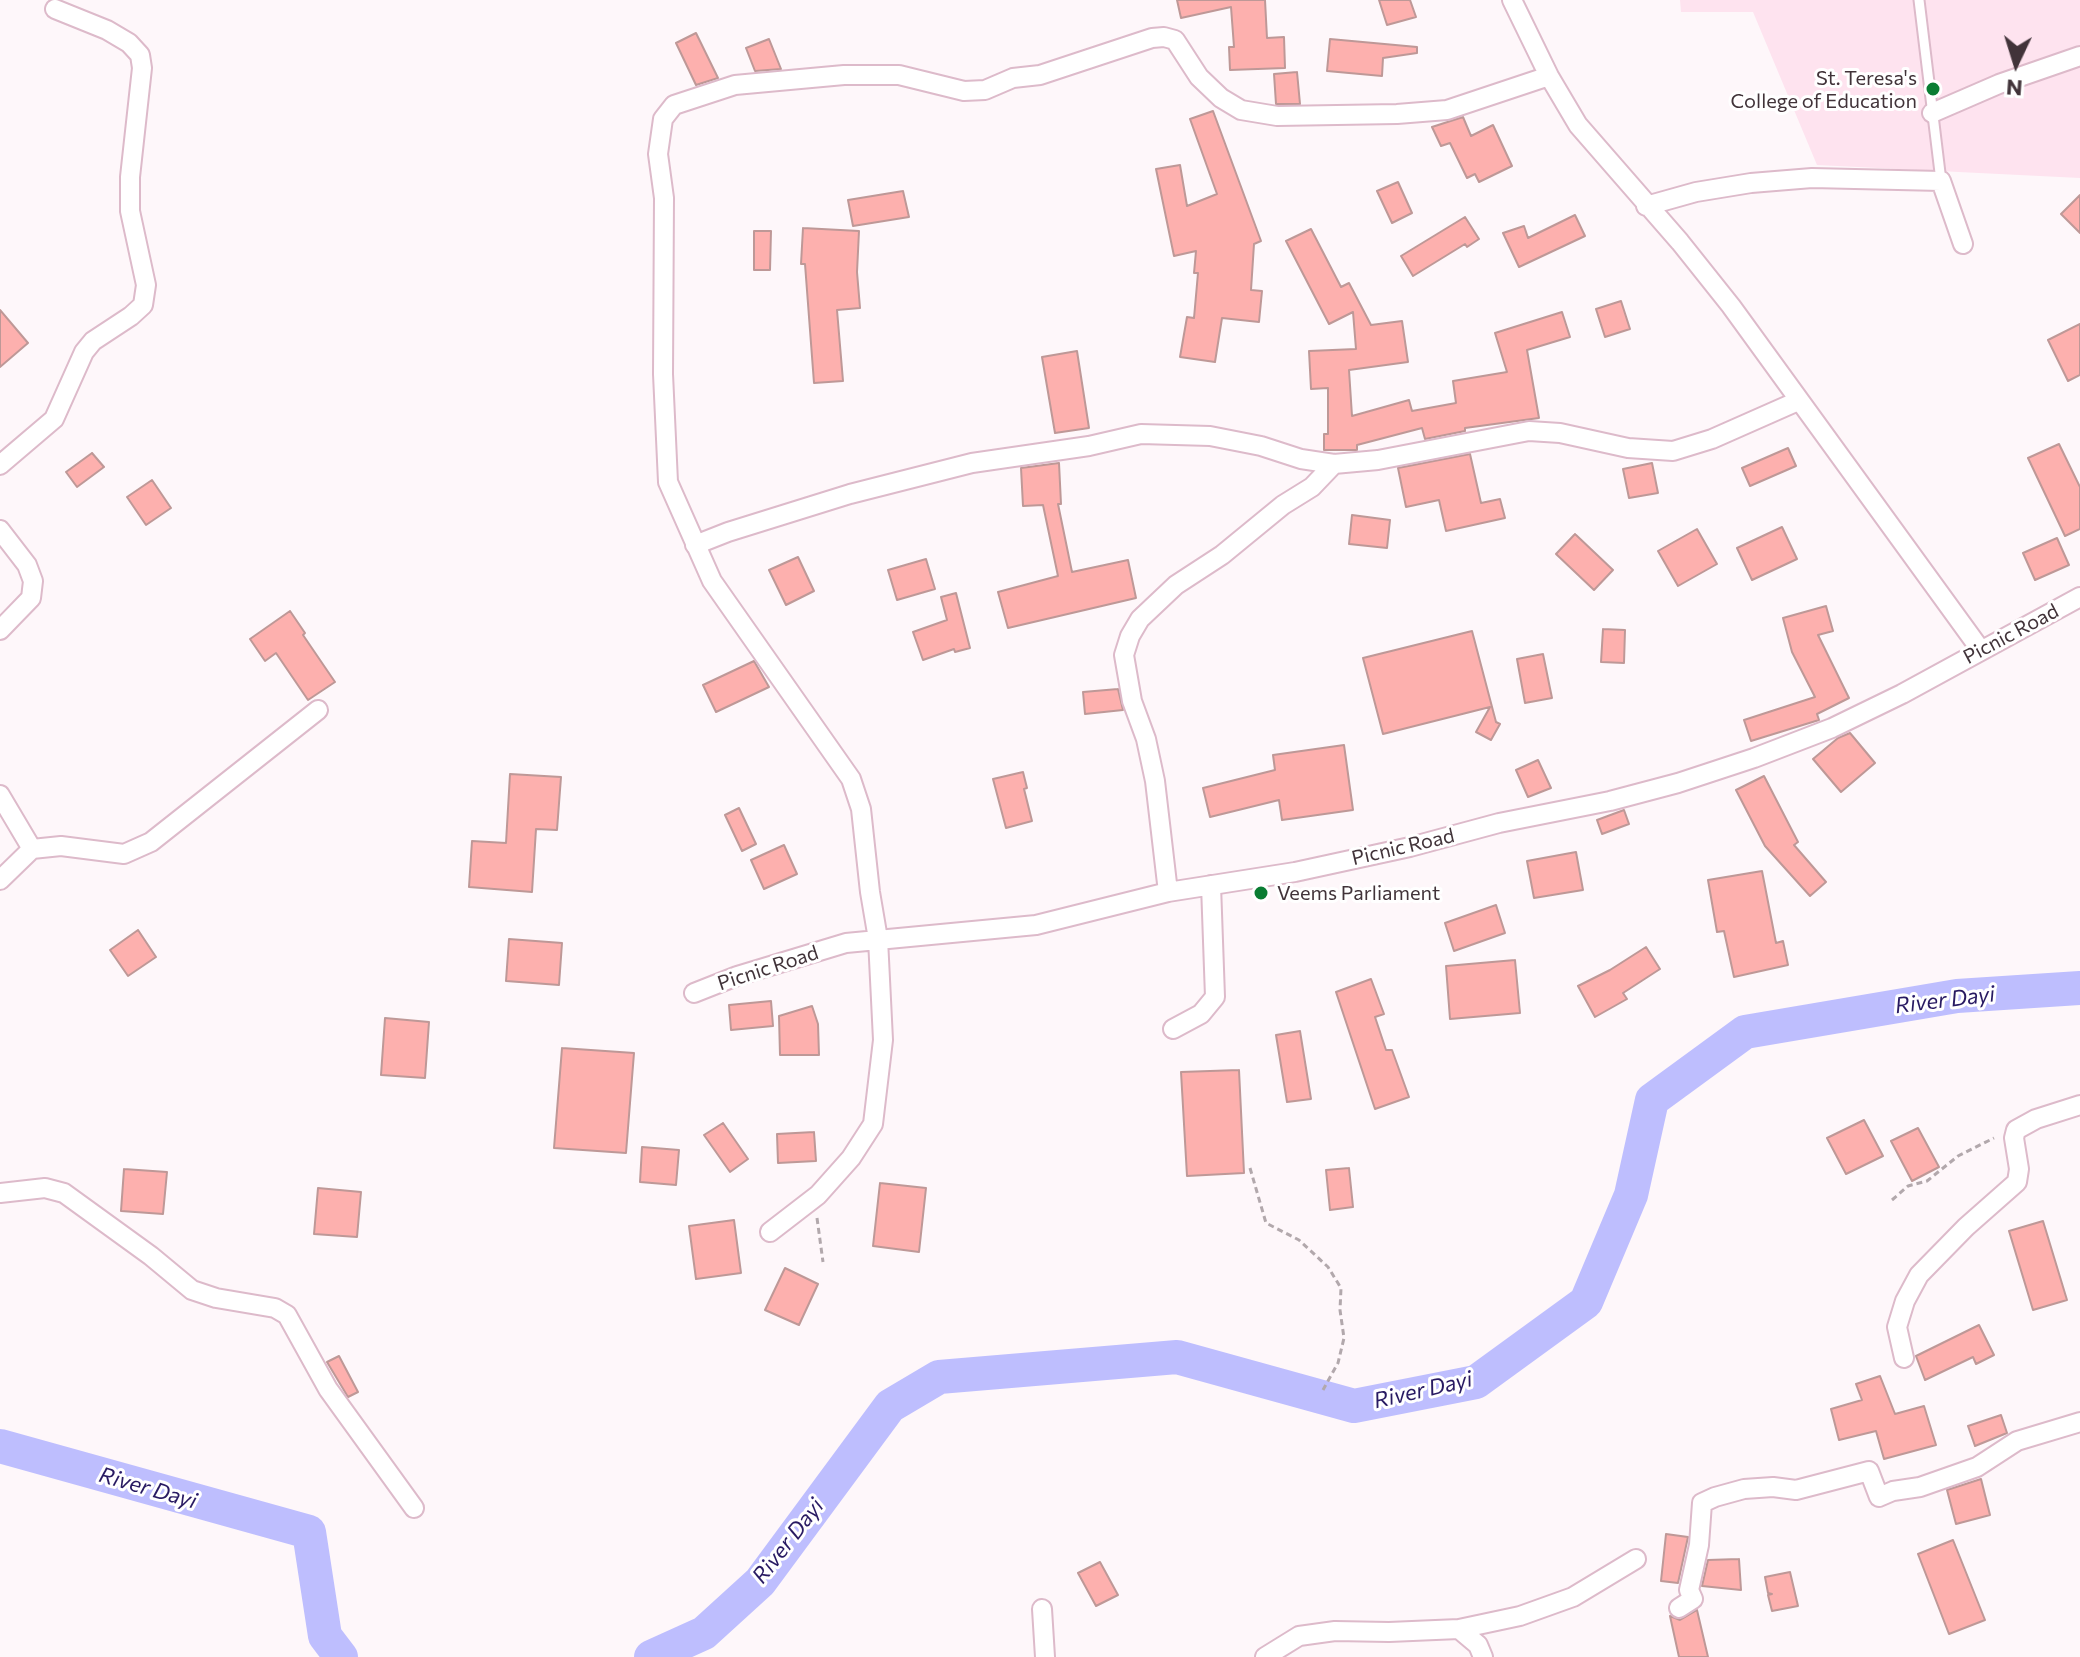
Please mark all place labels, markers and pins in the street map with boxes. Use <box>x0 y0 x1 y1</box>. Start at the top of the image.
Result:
place label: St. Teresa's College of Education <box>1730 66 1917 113</box>
marker: St. Teresa's College of Education <box>1924 80 1942 98</box>
place label: Veems Parliament <box>1277 881 1440 905</box>
marker: Veems Parliament <box>1252 884 1270 902</box>

